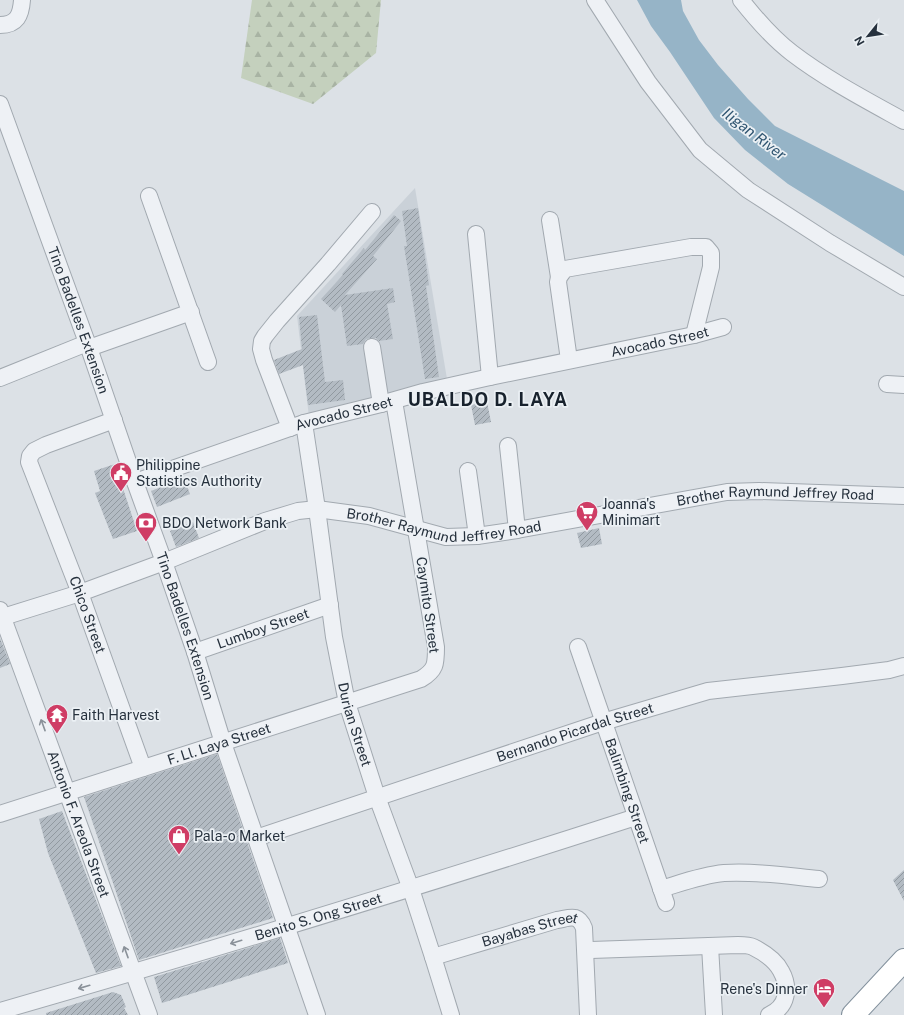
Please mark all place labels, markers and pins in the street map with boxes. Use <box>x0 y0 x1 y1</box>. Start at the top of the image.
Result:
place label: Philippine Statistics Authority <box>136 457 262 489</box>
public building icon: Philippine Statistics Authority <box>108 460 134 493</box>
place label: Joanna's Minimart <box>602 496 660 528</box>
supermarket icon: Joanna's Minimart <box>574 499 600 532</box>
bank icon: BDO Network Bank <box>133 510 159 543</box>
place label: BDO Network Bank <box>162 515 287 531</box>
temple icon: Faith Harvest <box>44 702 70 735</box>
place label: Faith Harvest <box>72 707 160 723</box>
shop icon: Pala-o Market <box>166 823 192 856</box>
place label: Pala-o Market <box>194 828 285 844</box>
hotel icon: Rene's Dinner <box>811 976 837 1009</box>
place label: Rene's Dinner <box>720 981 808 997</box>

